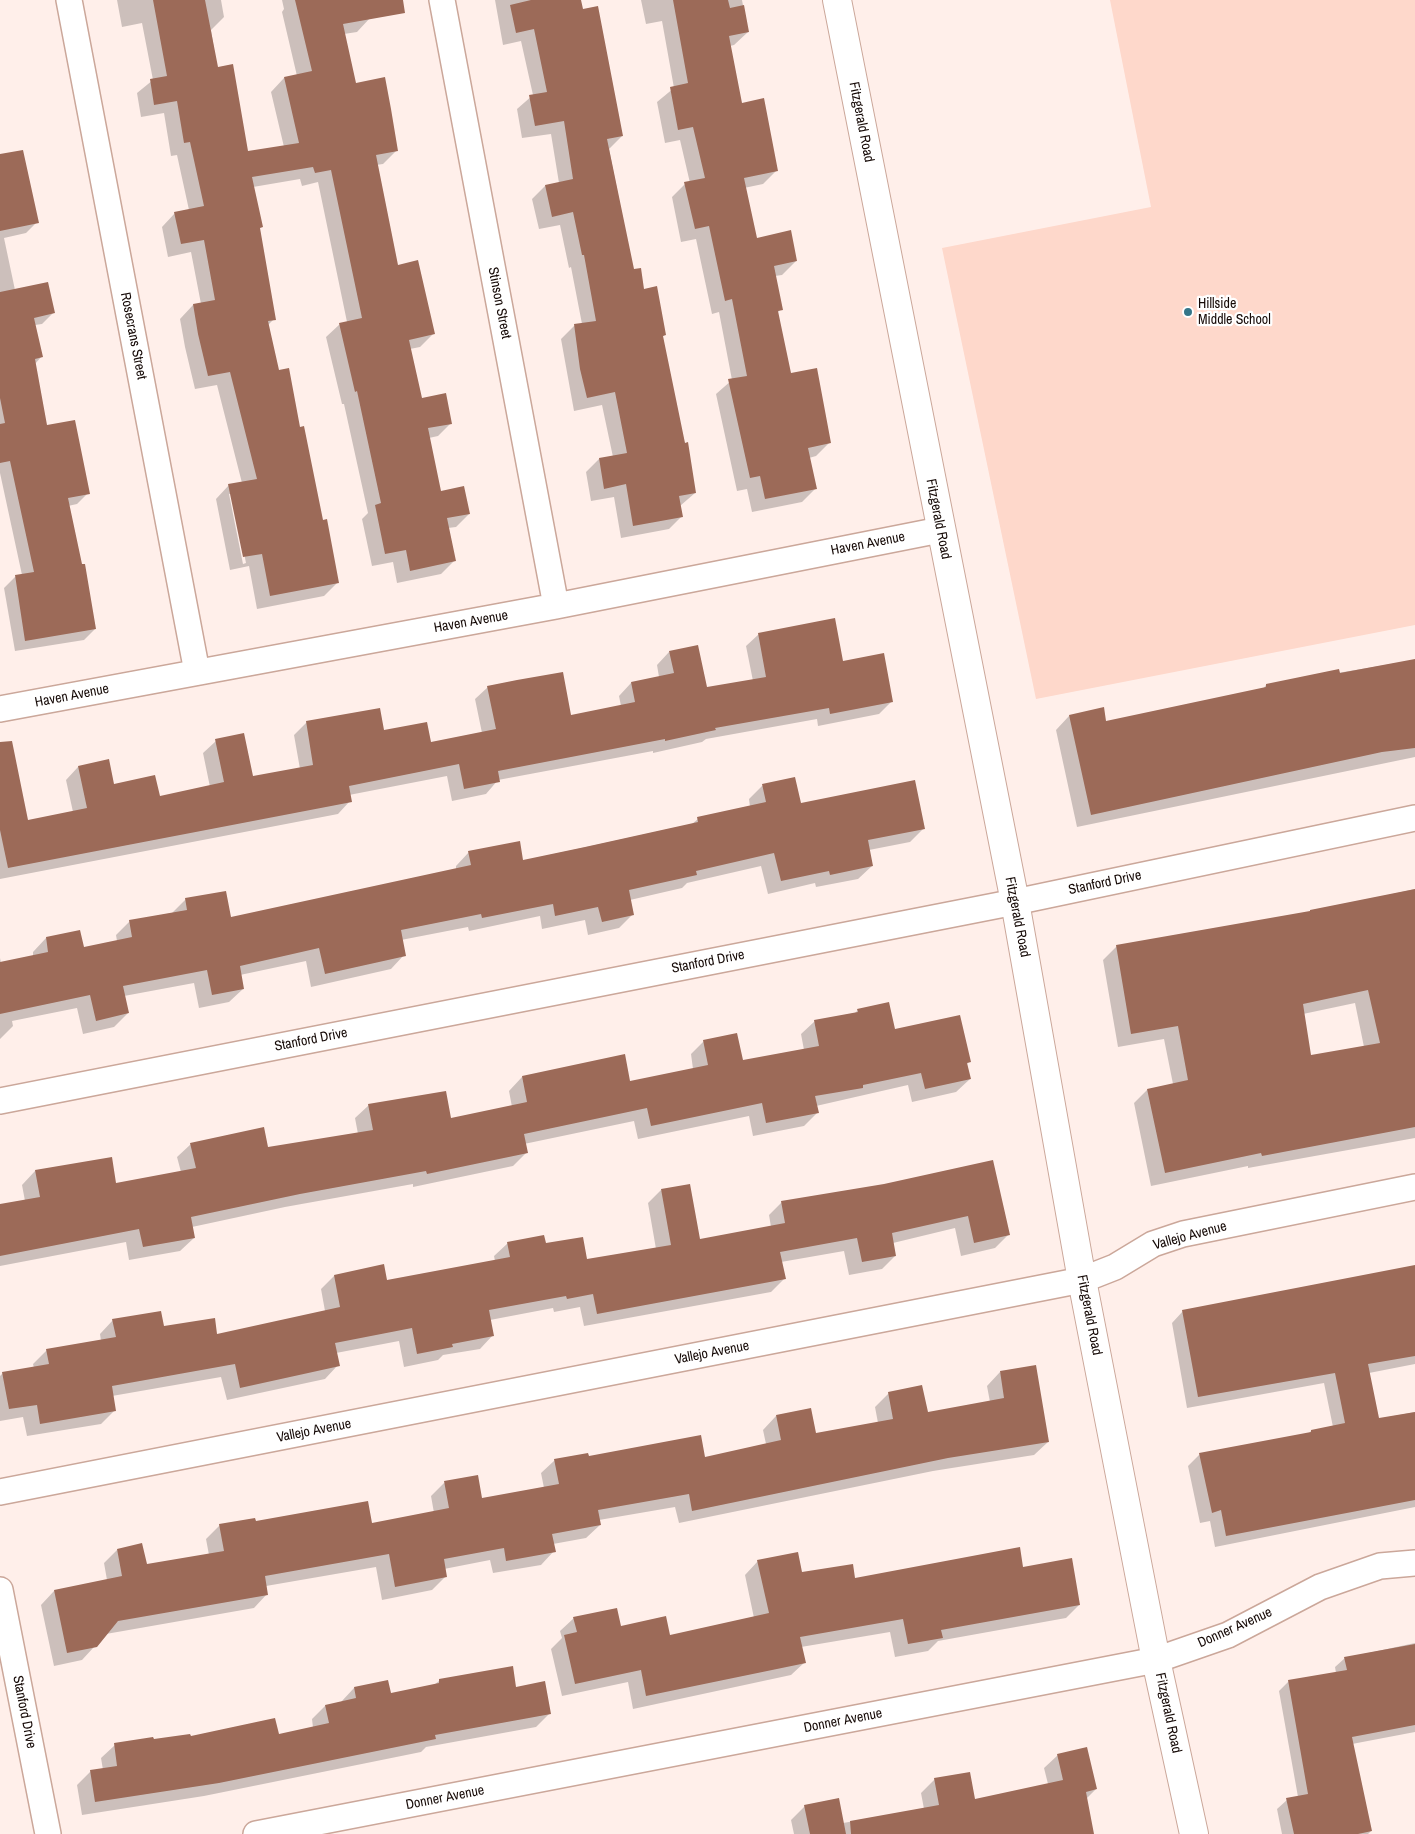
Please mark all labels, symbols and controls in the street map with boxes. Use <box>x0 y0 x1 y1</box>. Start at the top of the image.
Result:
street label: Fitzgerald Road <box>845 80 877 164</box>
street label: Stinson Street <box>484 266 514 340</box>
street label: Rosecrans Street <box>116 291 150 381</box>
place label: Hillside Middle School <box>1198 296 1271 328</box>
marker: Hillside Middle School <box>1182 306 1194 318</box>
street label: Fitzgerald Road <box>922 477 954 561</box>
street label: Haven Avenue <box>830 529 906 559</box>
street label: Haven Avenue <box>433 607 509 637</box>
street label: Haven Avenue <box>34 681 110 711</box>
street label: Stanford Drive <box>1067 867 1143 899</box>
street label: Fitzgerald Road <box>1001 875 1033 959</box>
street label: Stanford Drive <box>670 947 746 977</box>
street label: Stanford Drive <box>273 1025 349 1055</box>
street label: Vallejo Avenue <box>1151 1218 1229 1254</box>
street label: Fitzgerald Road <box>1073 1273 1105 1357</box>
street label: Vallejo Avenue <box>673 1338 751 1368</box>
street label: Vallejo Avenue <box>275 1416 353 1446</box>
street label: Donner Avenue <box>1195 1604 1275 1652</box>
street label: Fitzgerald Road <box>1151 1671 1185 1755</box>
street label: Stanford Drive <box>9 1674 39 1750</box>
street label: Donner Avenue <box>802 1705 884 1737</box>
street label: Donner Avenue <box>404 1782 486 1814</box>

